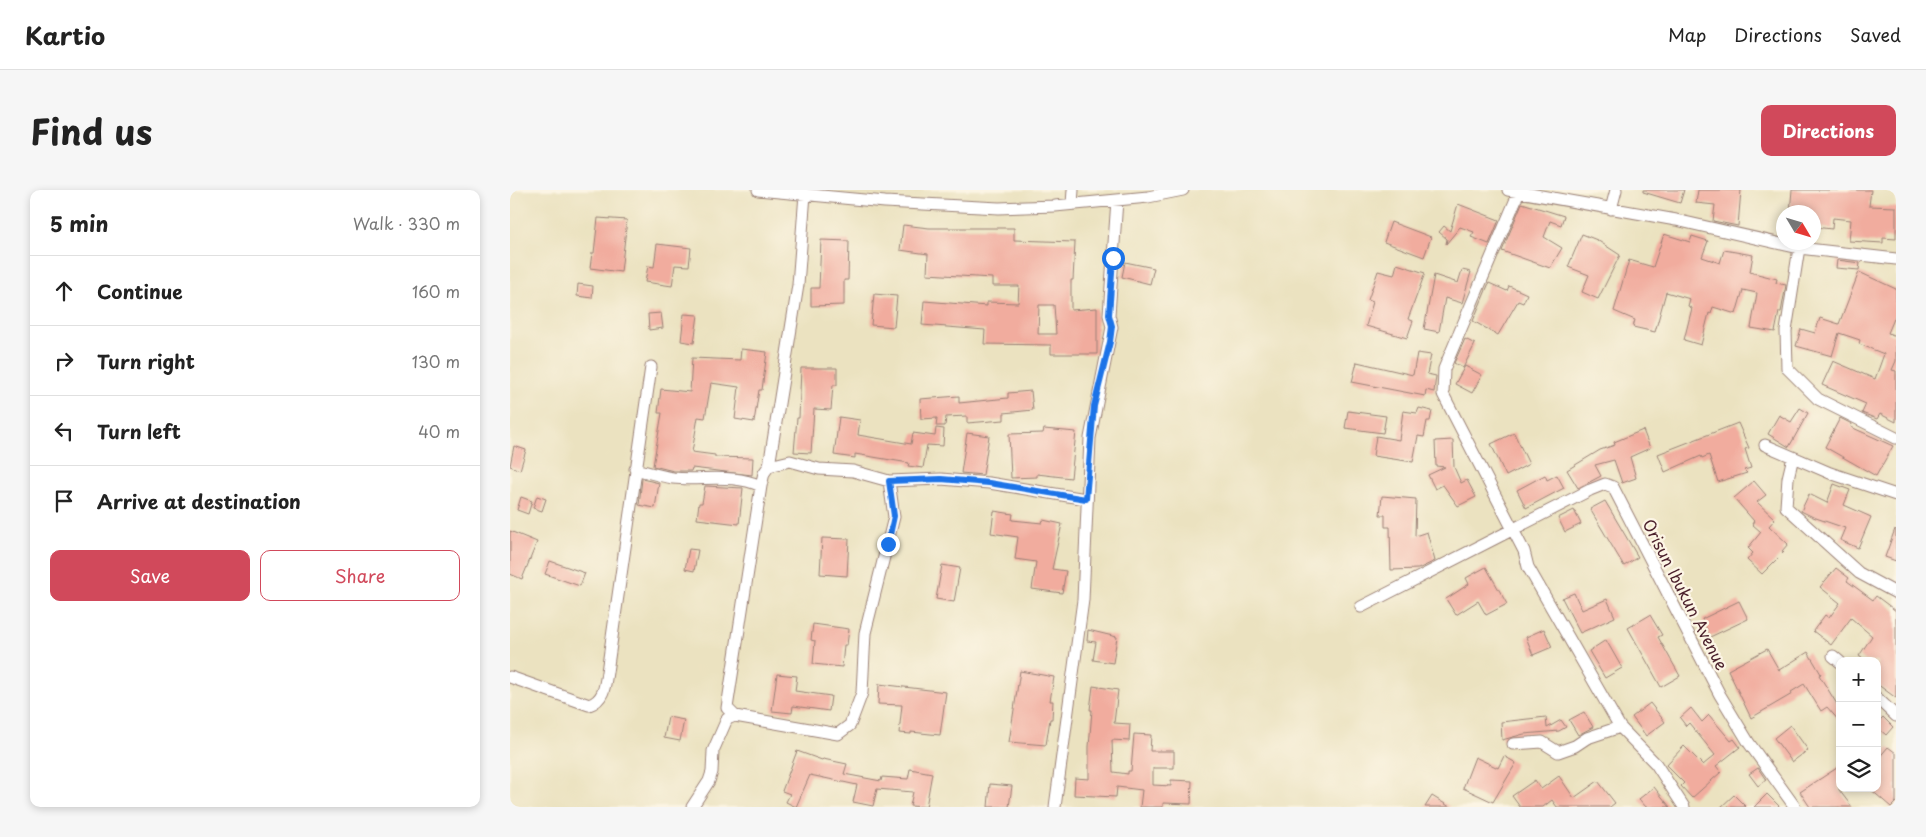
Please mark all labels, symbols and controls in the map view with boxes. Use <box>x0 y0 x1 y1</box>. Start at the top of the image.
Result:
text: Kartio <box>25 17 105 53</box>
text: Map <box>1668 21 1706 48</box>
text: Directions <box>1734 21 1822 48</box>
text: Saved <box>1850 21 1901 48</box>
text: Find us <box>30 104 152 157</box>
button: Directions <box>1761 105 1896 156</box>
north arrow <box>1776 205 1821 250</box>
text: 5 min <box>50 207 108 239</box>
text: Walk · 330 m <box>353 211 460 235</box>
route start <box>1102 247 1125 270</box>
icon: ahead <box>50 277 78 305</box>
text: Continue <box>97 277 183 305</box>
text: 160 m <box>412 279 460 303</box>
icon: right <box>50 347 78 375</box>
text: Turn right <box>97 347 195 375</box>
text: 130 m <box>412 349 460 373</box>
icon: left <box>50 417 78 445</box>
text: Turn left <box>97 417 181 445</box>
text: 40 m <box>418 419 460 443</box>
icon: arrive <box>50 487 78 515</box>
text: Arrive at destination <box>97 487 301 515</box>
street label: Orisun Ibukun Avenue <box>1637 514 1735 674</box>
route end <box>877 533 900 556</box>
button: Save <box>50 550 250 601</box>
button: Share <box>260 550 460 601</box>
map controls <box>1836 657 1881 792</box>
button: + <box>1836 657 1881 702</box>
button: − <box>1836 702 1881 747</box>
button: layers <box>1836 747 1881 792</box>

